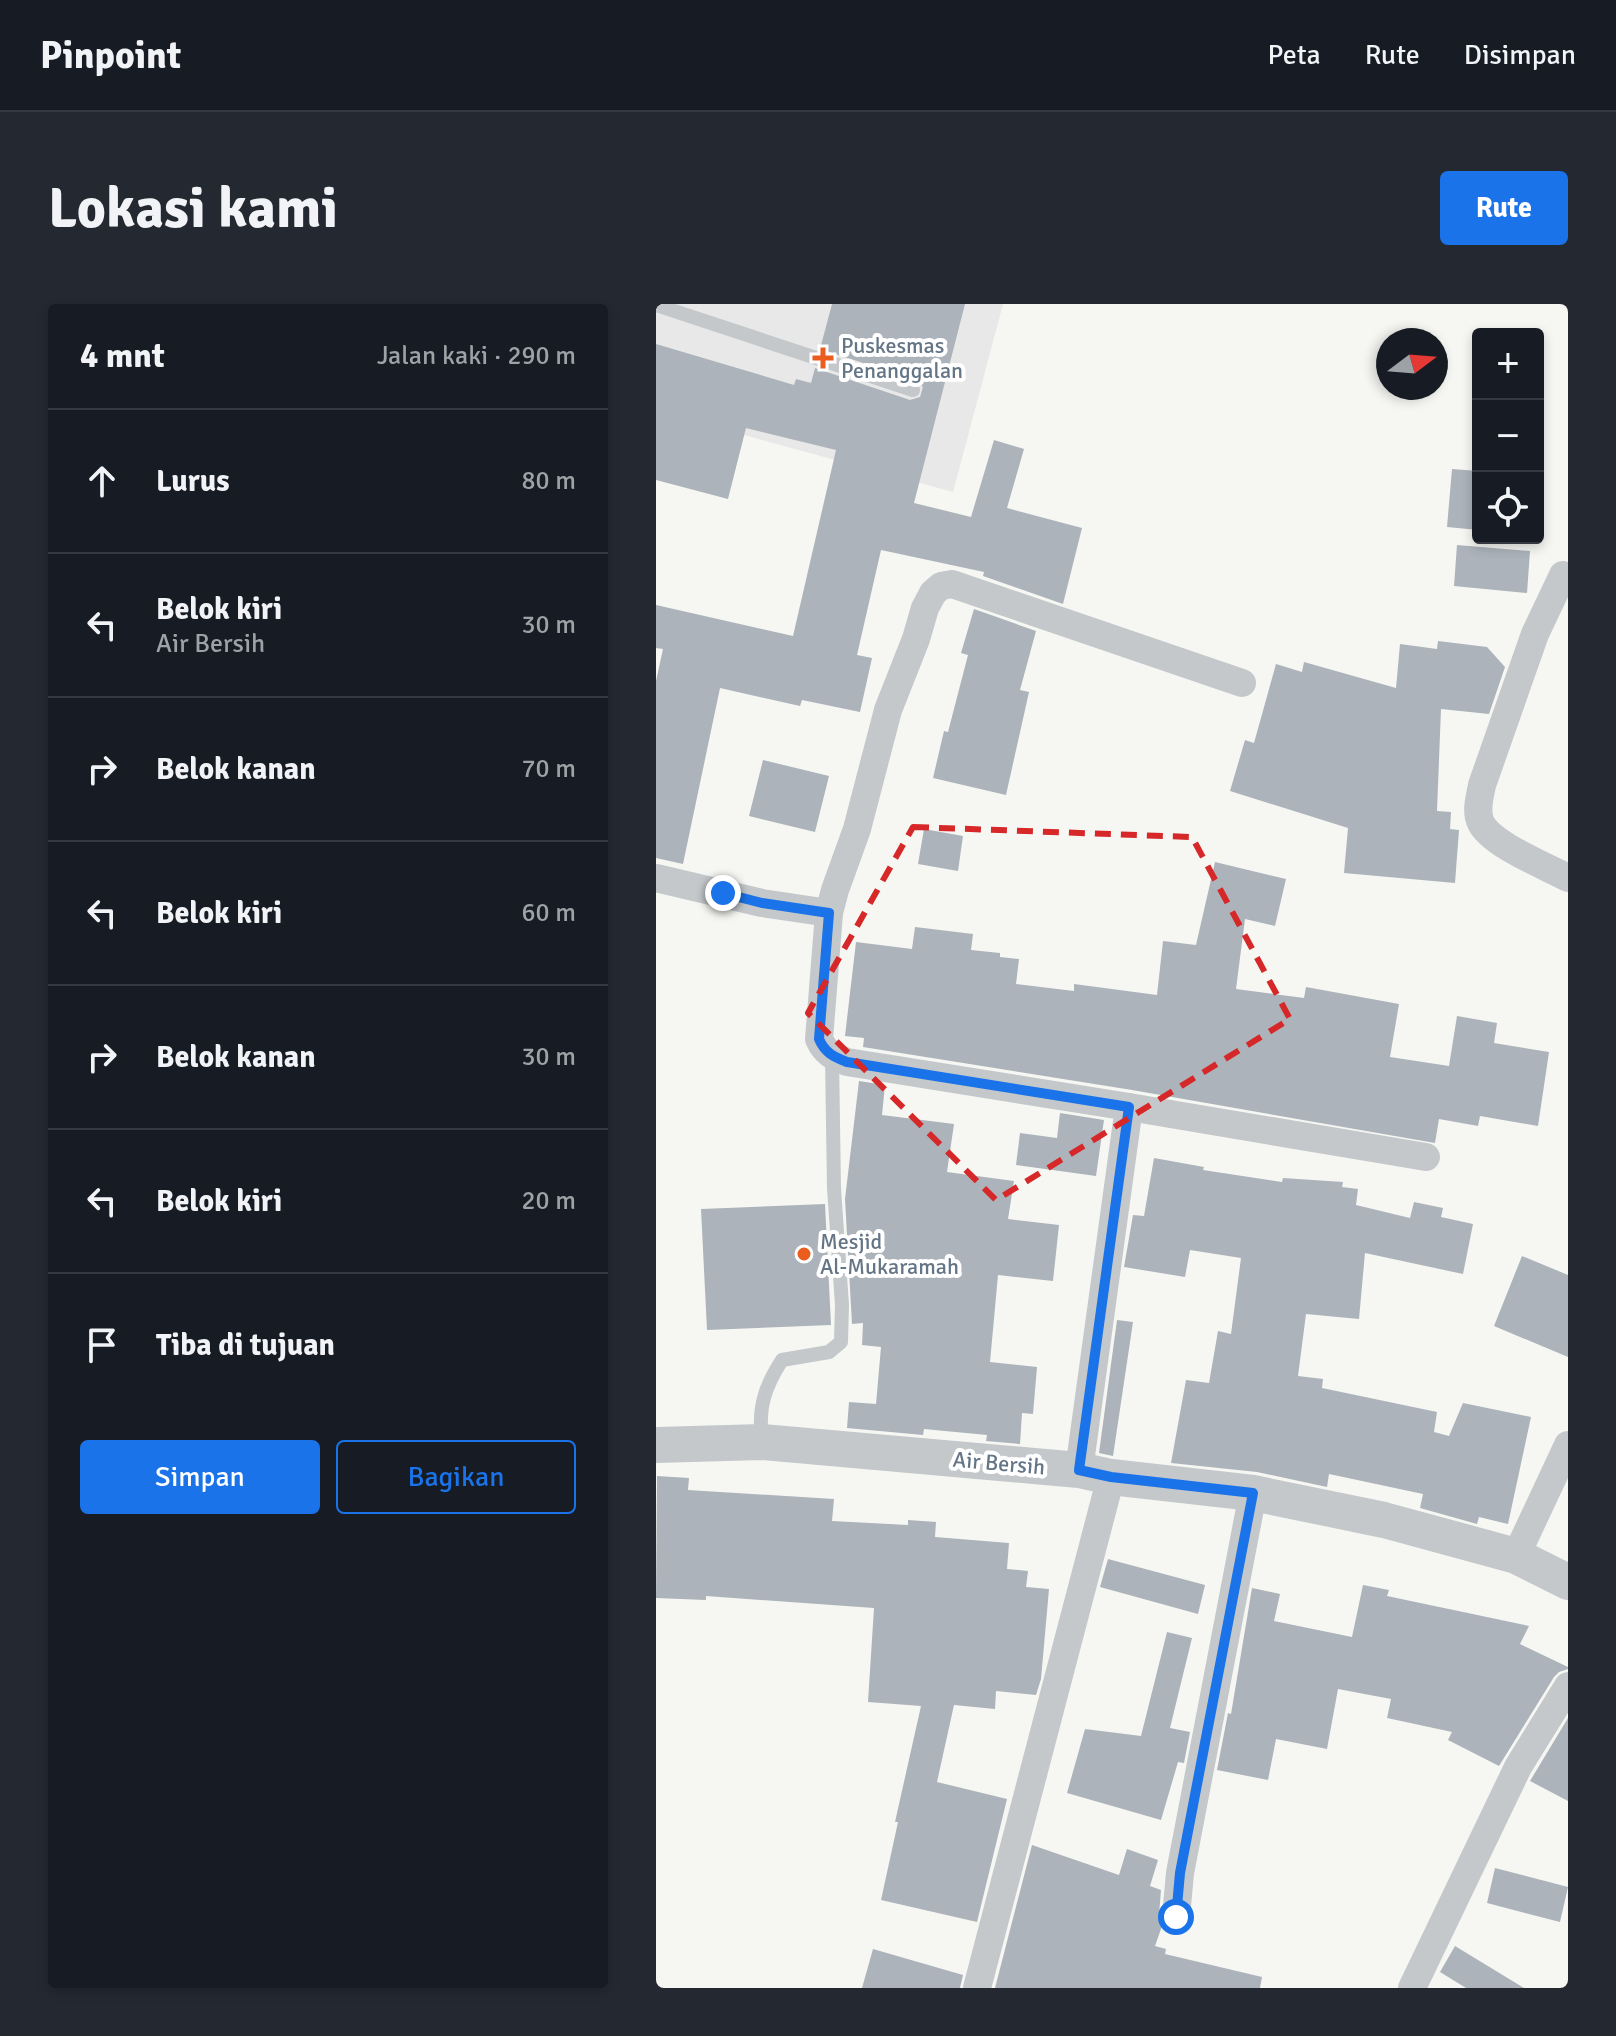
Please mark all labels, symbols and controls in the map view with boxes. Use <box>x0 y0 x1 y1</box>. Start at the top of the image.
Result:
text: Pinpoint <box>40 32 181 79</box>
text: Peta <box>1268 38 1321 72</box>
text: Rute <box>1365 38 1420 72</box>
text: Disimpan <box>1464 38 1576 72</box>
button: Rute <box>1440 171 1568 245</box>
text: Lokasi kami <box>48 174 338 243</box>
north arrow <box>1376 328 1448 400</box>
map controls <box>1472 328 1544 544</box>
button: + <box>1472 328 1544 400</box>
place label: Puskesmas Penanggalan <box>841 332 963 384</box>
text: 4 mnt <box>80 335 165 377</box>
text: Jalan kaki · 290 m <box>377 340 576 372</box>
marker: Puskesmas Penanggalan <box>812 347 834 369</box>
button: − <box>1472 400 1544 472</box>
icon: ahead <box>80 459 124 503</box>
text: Lurus <box>156 463 230 500</box>
text: 80 m <box>521 465 576 497</box>
button: locate <box>1472 472 1544 544</box>
text: Belok kiri <box>156 591 282 628</box>
icon: left <box>80 603 124 647</box>
text: 30 m <box>521 609 576 641</box>
text: Air Bersih <box>156 628 265 660</box>
icon: right <box>80 747 124 791</box>
text: Belok kanan <box>156 751 316 788</box>
text: 70 m <box>521 753 576 785</box>
route end <box>705 875 741 911</box>
icon: left <box>80 891 124 935</box>
text: Belok kiri <box>156 895 282 932</box>
text: 60 m <box>521 897 576 929</box>
icon: right <box>80 1035 124 1079</box>
text: Belok kanan <box>156 1039 316 1076</box>
text: 30 m <box>521 1041 576 1073</box>
icon: left <box>80 1179 124 1223</box>
text: Belok kiri <box>156 1183 282 1220</box>
text: 20 m <box>521 1185 576 1217</box>
place label: Mesjid Al-Mukaramah <box>820 1228 959 1280</box>
marker: Mesjid Al-Mukaramah <box>795 1245 813 1263</box>
icon: arrive <box>80 1323 124 1367</box>
text: Tiba di tujuan <box>156 1327 335 1364</box>
button: Simpan <box>80 1440 320 1514</box>
button: Bagikan <box>336 1440 576 1514</box>
street label: Air Bersih <box>952 1446 1046 1480</box>
route start <box>1158 1899 1194 1935</box>

